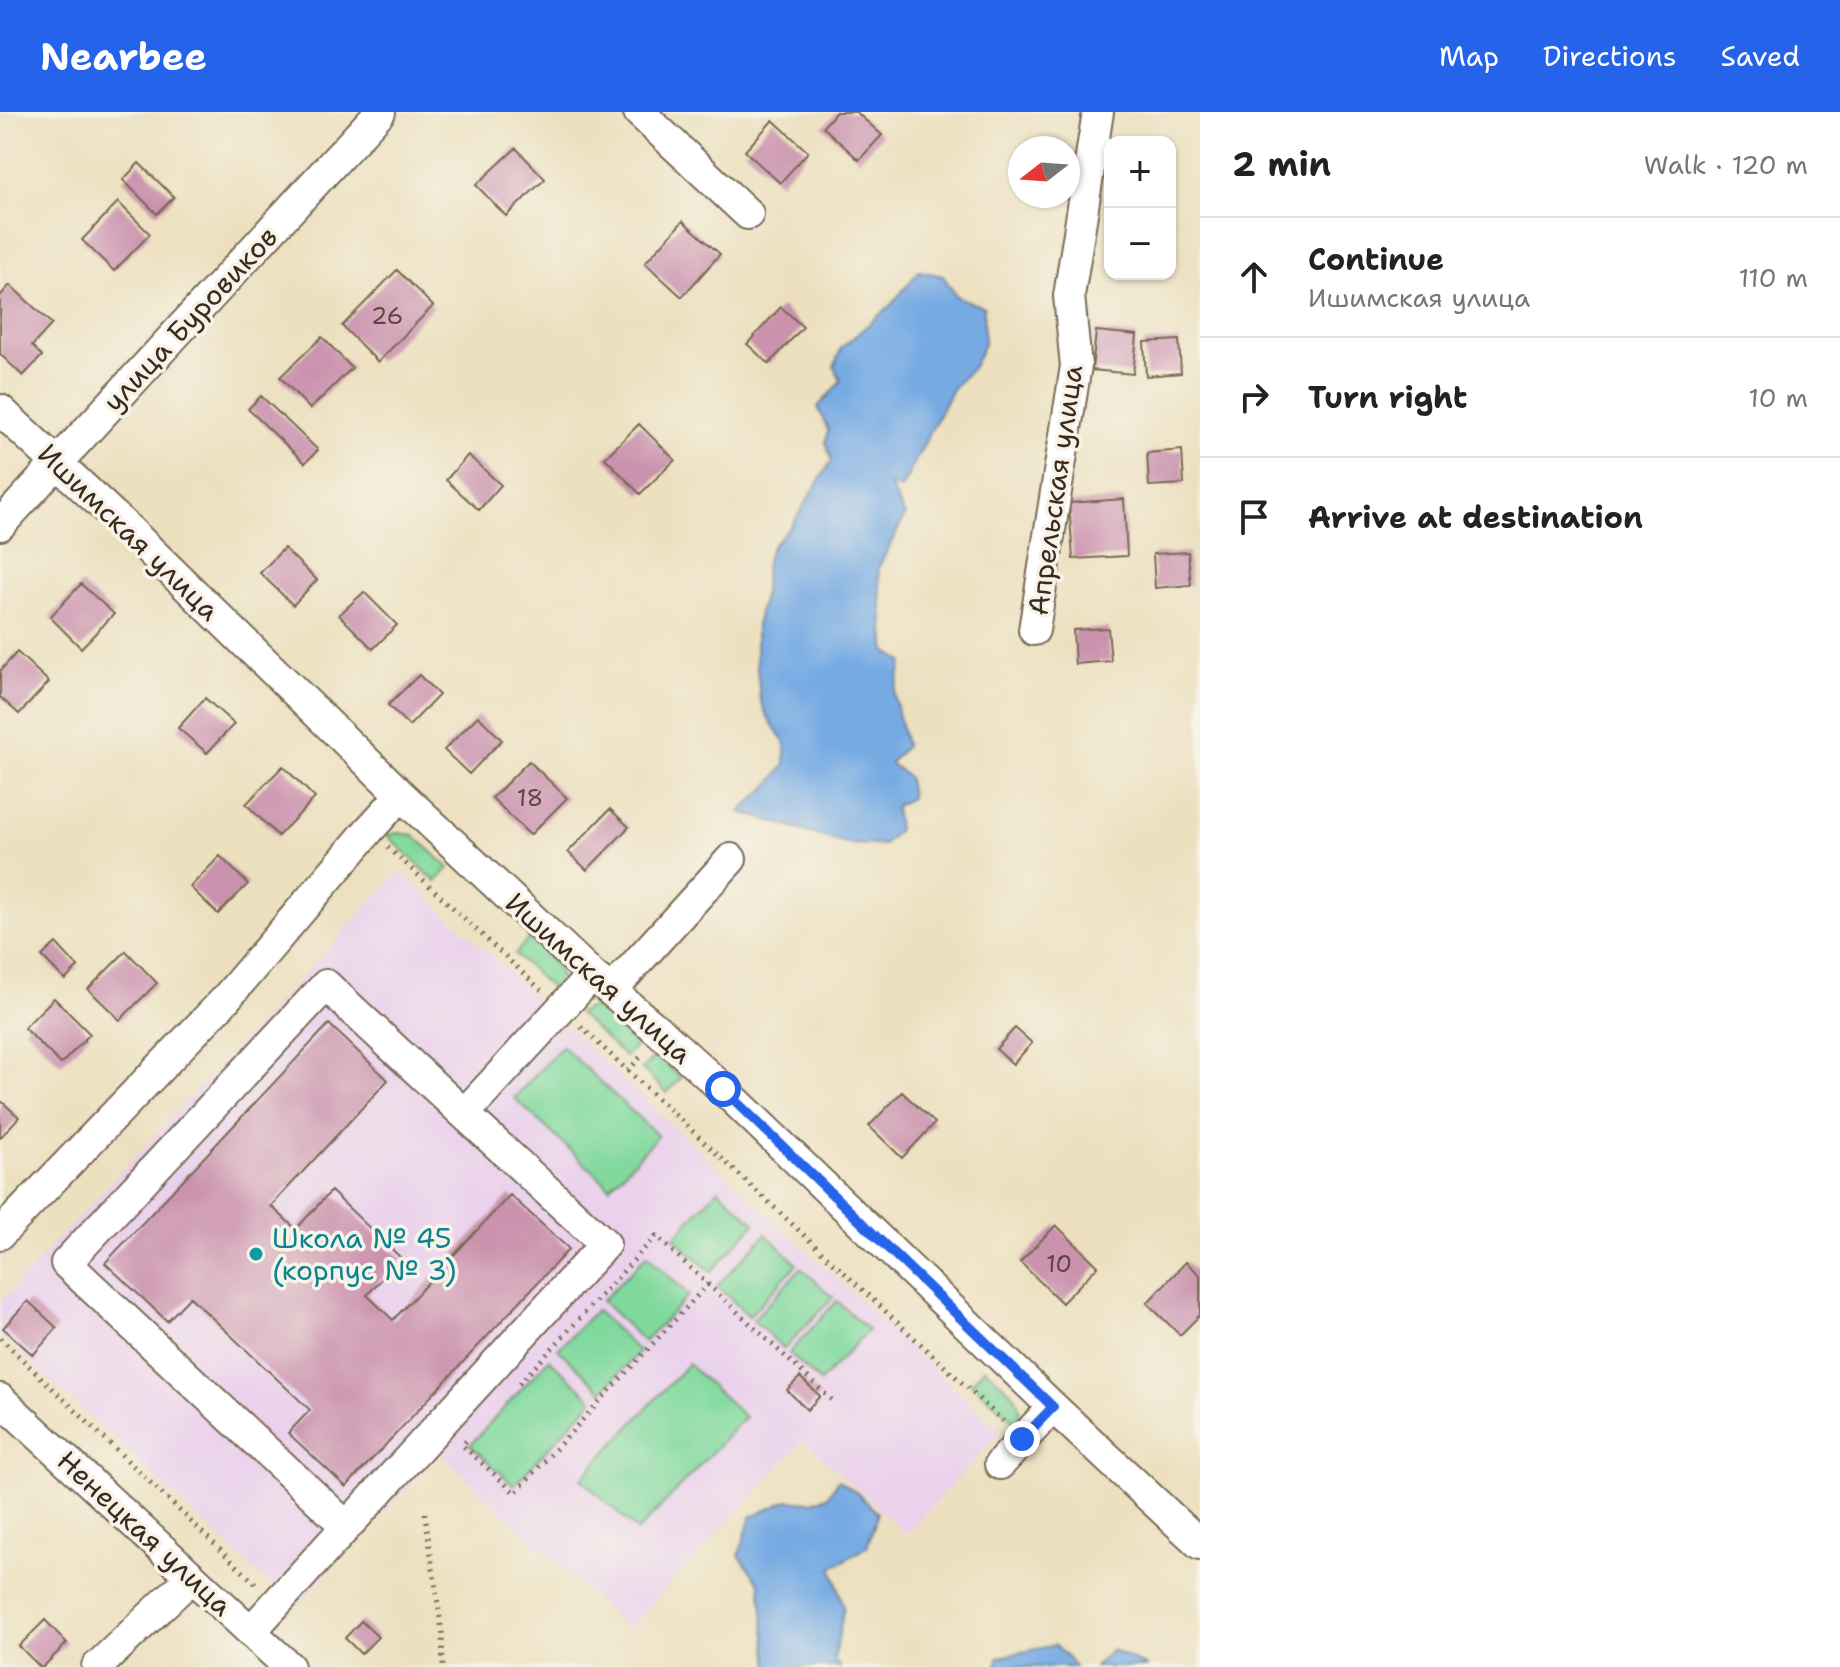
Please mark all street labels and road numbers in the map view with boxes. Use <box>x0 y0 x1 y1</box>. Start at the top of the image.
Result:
street label: улица Буровиков <box>94 218 286 420</box>
street label: Апрельская улица <box>1019 362 1091 618</box>
street label: Ишимская улица <box>30 435 228 629</box>
street label: Ишимская улица <box>497 884 701 1072</box>
street label: Ненецкая улица <box>49 1442 241 1624</box>

